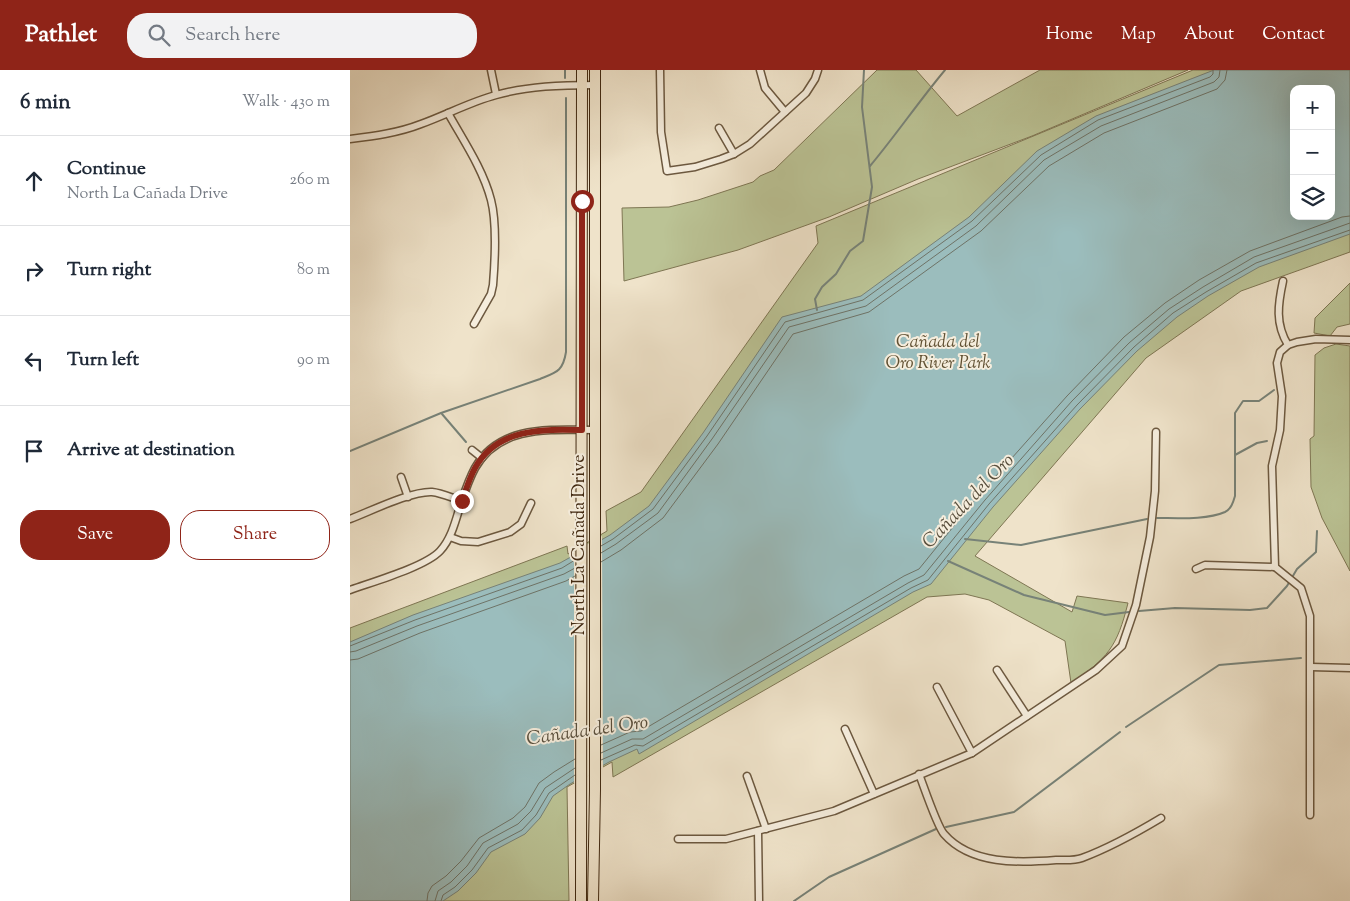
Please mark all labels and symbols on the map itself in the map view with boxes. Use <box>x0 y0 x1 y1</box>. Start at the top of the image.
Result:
route start <box>571 190 594 213</box>
park label: Cañada del Oro River Park <box>886 330 991 377</box>
water label: Cañada del Oro <box>917 448 1021 555</box>
street label: North La Cañada Drive <box>567 454 593 636</box>
route end <box>451 490 474 513</box>
water label: Cañada del Oro <box>525 710 650 753</box>

